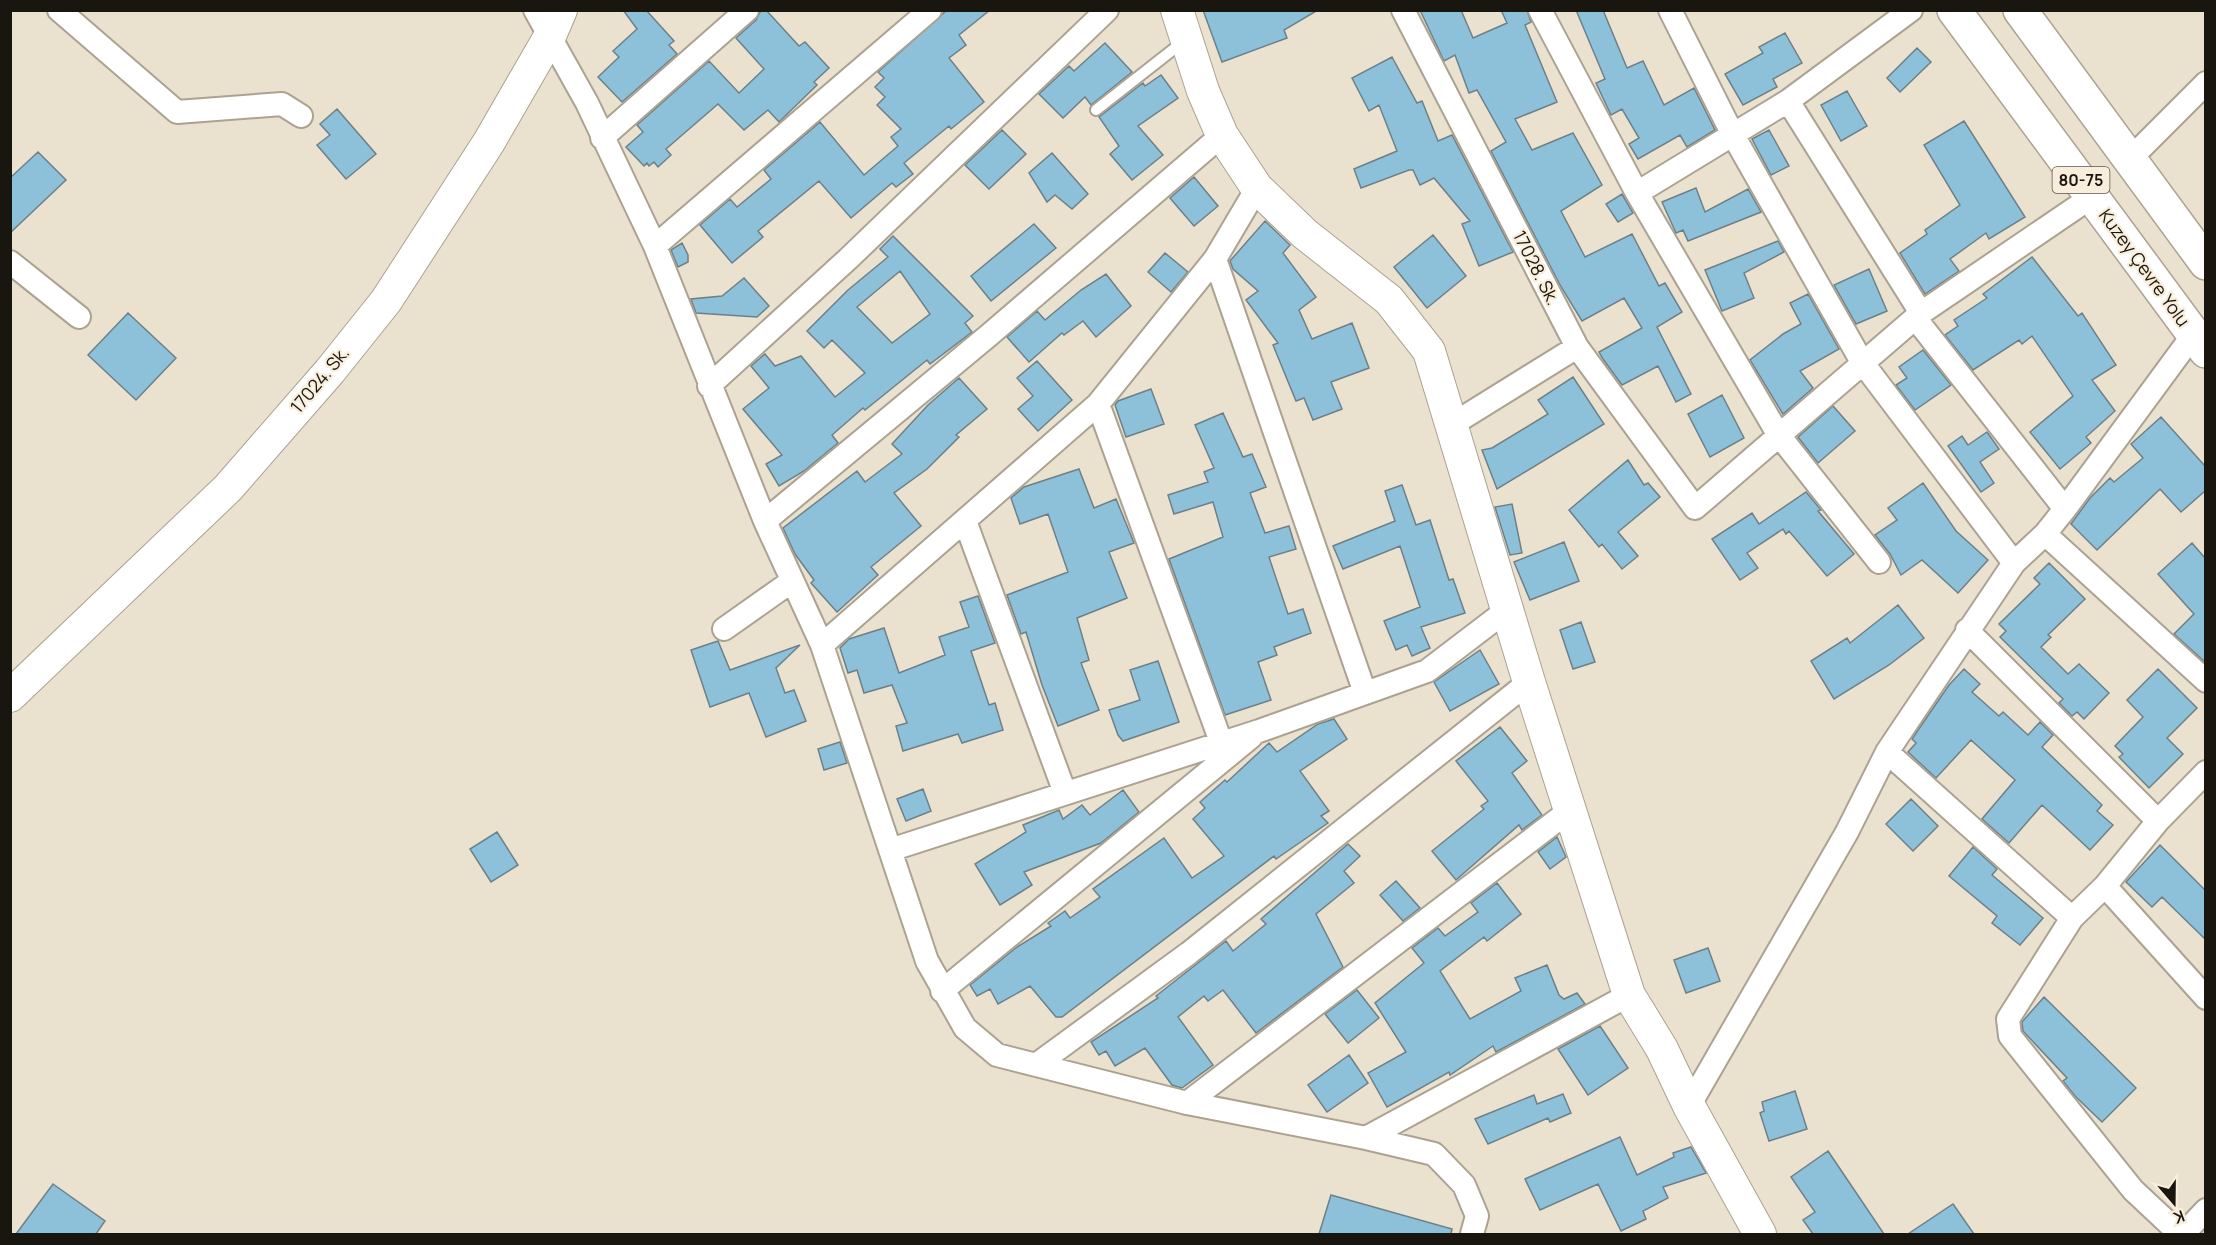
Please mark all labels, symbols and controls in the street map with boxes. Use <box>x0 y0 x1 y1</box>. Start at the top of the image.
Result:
road number: 80-75 <box>2052 167 2110 193</box>
street label: Kuzey Çevre Yolu <box>2094 204 2196 331</box>
street label: 17028. Sk. <box>1508 226 1566 309</box>
street label: 17024. Sk. <box>284 341 354 418</box>
north arrow <box>2144 1173 2204 1233</box>
text: K <box>2170 1205 2188 1229</box>

